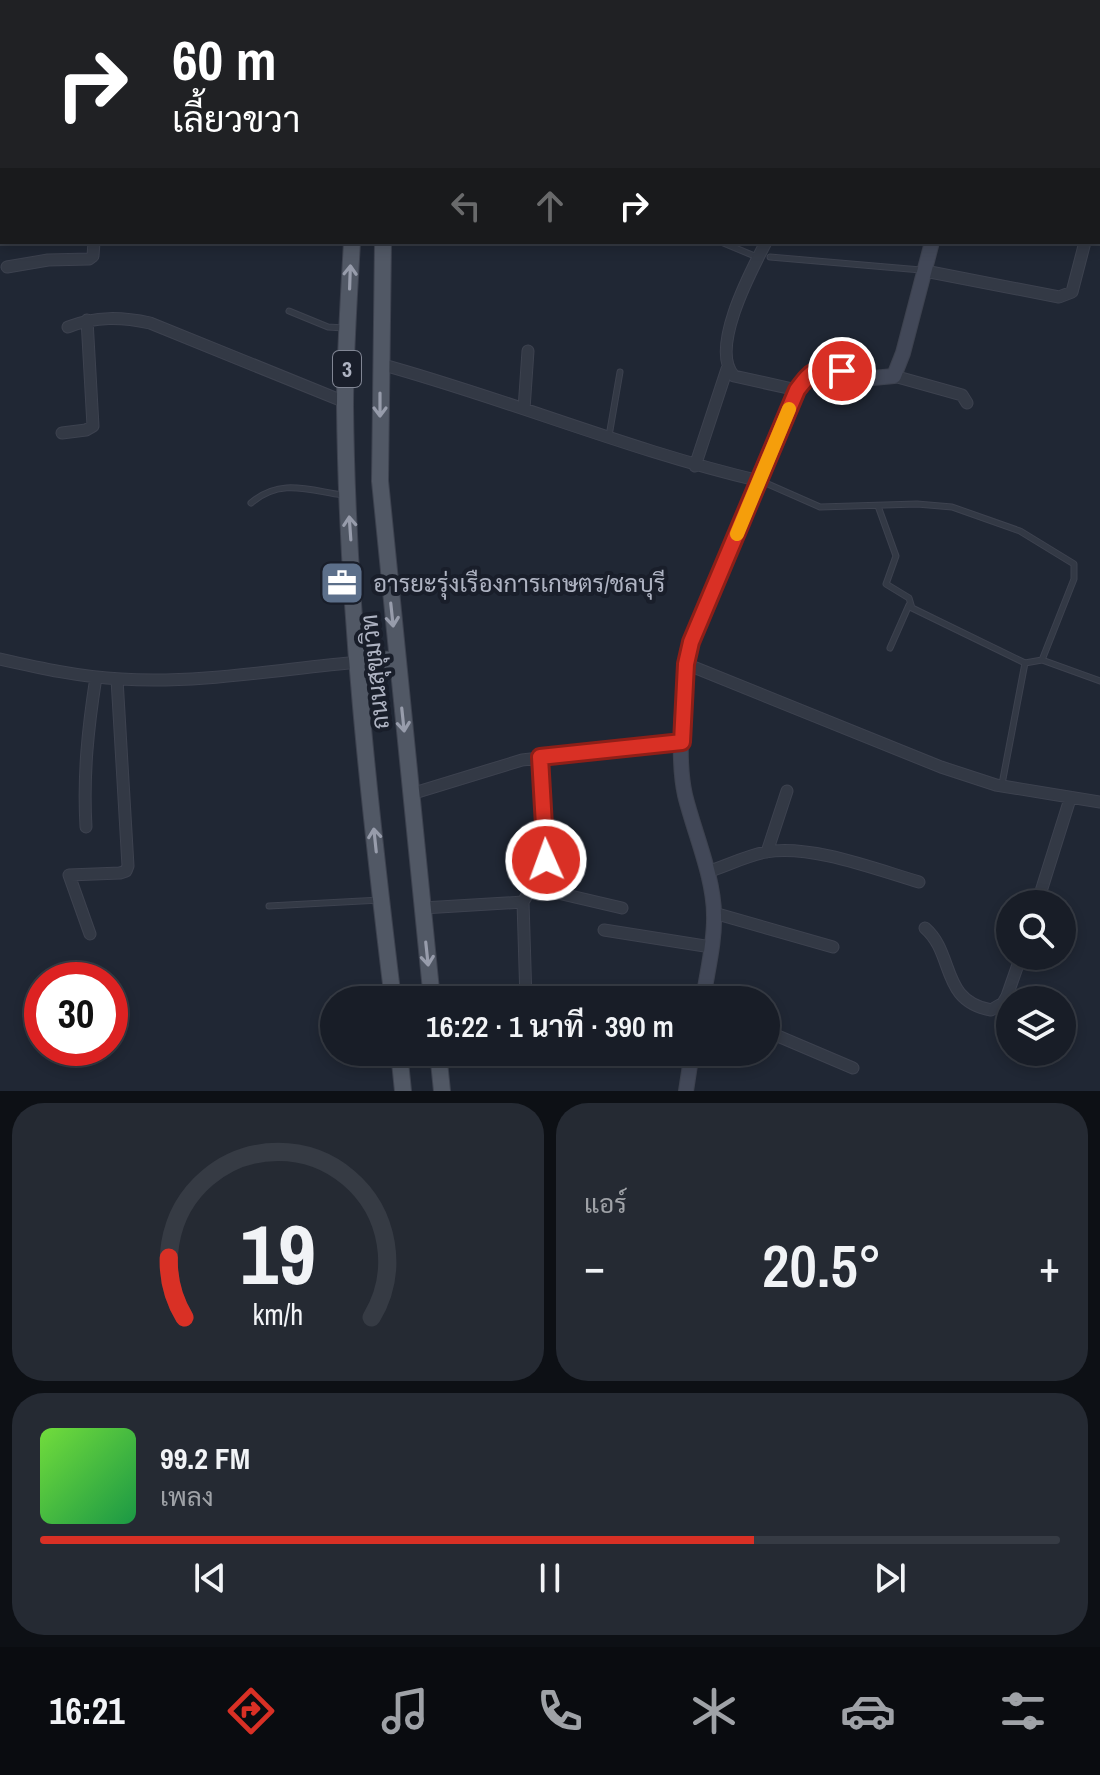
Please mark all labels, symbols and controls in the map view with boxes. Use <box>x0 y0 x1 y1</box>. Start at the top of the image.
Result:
text: 60 m <box>172 22 277 97</box>
icon: right <box>40 32 144 136</box>
text: เลี้ยวขวา <box>172 95 300 143</box>
icon: left <box>444 184 488 228</box>
icon: ahead <box>528 184 572 228</box>
icon: right <box>612 184 656 228</box>
one-way arrow <box>343 264 358 291</box>
pin <box>808 337 876 405</box>
icon: arrive <box>820 349 864 393</box>
road number: 3 <box>333 351 361 387</box>
one-way arrow <box>372 391 388 418</box>
one-way arrow <box>342 515 357 542</box>
office icon: อารยะรุ่งเรืองการเกษตร/ชลบุรี <box>318 559 366 607</box>
place label: อารยะรุ่งเรืองการเกษตร/ชลบุรี <box>373 567 665 600</box>
one-way arrow <box>384 601 399 628</box>
street label: ถนนสุขุมวิท <box>352 613 397 731</box>
one-way arrow <box>395 706 410 733</box>
position arrow <box>504 818 588 902</box>
one-way arrow <box>367 827 382 854</box>
map controls <box>996 890 1076 1066</box>
button: search <box>996 890 1076 970</box>
one-way arrow <box>420 940 435 967</box>
speed limit sign: 30 <box>24 962 128 1066</box>
button: layers <box>996 986 1076 1066</box>
text: 16:22 · 1 นาที · 390 m <box>426 1006 674 1046</box>
text: แอร์ <box>584 1186 627 1221</box>
text: 19 <box>240 1198 316 1310</box>
text: 20.5° <box>762 1225 882 1306</box>
text: − <box>584 1236 605 1296</box>
text: + <box>1039 1236 1060 1296</box>
text: km/h <box>253 1295 303 1334</box>
text: 99.2 FM <box>160 1438 250 1478</box>
text: เพลง <box>160 1479 214 1514</box>
icon: previous <box>188 1556 232 1600</box>
icon: pause <box>528 1556 572 1600</box>
icon: next <box>868 1556 912 1600</box>
icon: directions <box>223 1683 279 1739</box>
icon: music <box>377 1683 433 1739</box>
icon: phone <box>532 1683 588 1739</box>
icon: climate <box>686 1683 742 1739</box>
icon: car <box>840 1683 896 1739</box>
icon: filters <box>995 1683 1051 1739</box>
text: 16:21 <box>49 1687 125 1735</box>

